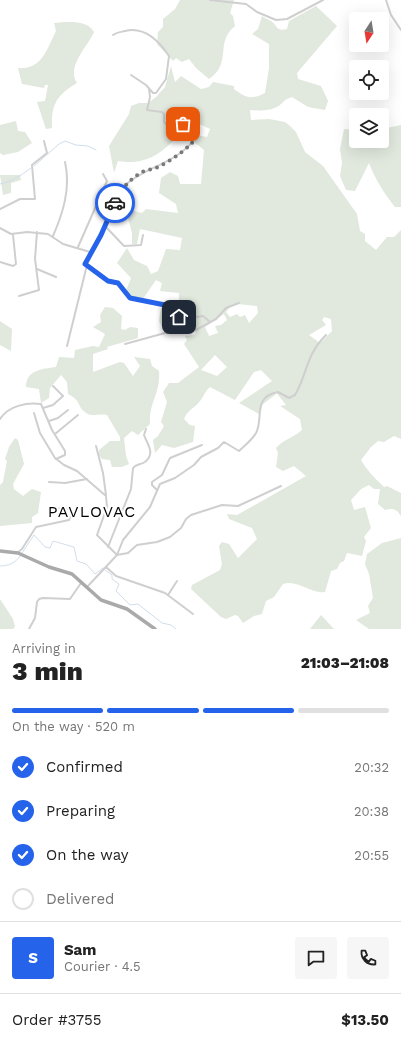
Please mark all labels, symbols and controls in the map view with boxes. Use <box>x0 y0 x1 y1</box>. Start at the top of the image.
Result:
north arrow <box>349 12 389 52</box>
map controls <box>349 12 389 148</box>
button: locate <box>349 60 389 100</box>
pin <box>166 107 200 141</box>
button: layers <box>349 108 389 148</box>
icon: bag <box>172 113 194 135</box>
courier <box>95 183 135 223</box>
icon: car <box>104 192 126 214</box>
pin <box>162 300 196 334</box>
icon: home <box>168 306 190 328</box>
district label: PAVLOVAC <box>48 502 136 521</box>
text: Arriving in <box>12 641 76 656</box>
text: 21:03–21:08 <box>301 654 389 672</box>
text: 3 min <box>12 656 83 686</box>
text: On the way · 520 m <box>12 719 135 734</box>
icon: check <box>12 756 34 778</box>
text: Confirmed <box>46 758 123 776</box>
text: 20:32 <box>354 760 389 775</box>
icon: check <box>12 800 34 822</box>
text: Preparing <box>46 802 115 820</box>
text: 20:38 <box>354 804 389 819</box>
icon: check <box>12 844 34 866</box>
text: On the way <box>46 846 128 864</box>
text: 20:55 <box>354 848 389 863</box>
text: Delivered <box>46 890 114 908</box>
button: chat <box>295 937 337 979</box>
button: phone <box>347 937 389 979</box>
text: Sam <box>64 941 96 959</box>
text: S <box>28 949 38 967</box>
text: Courier · 4.5 <box>64 959 141 974</box>
text: Order #3755 <box>12 1011 102 1029</box>
text: $13.50 <box>341 1011 389 1029</box>

